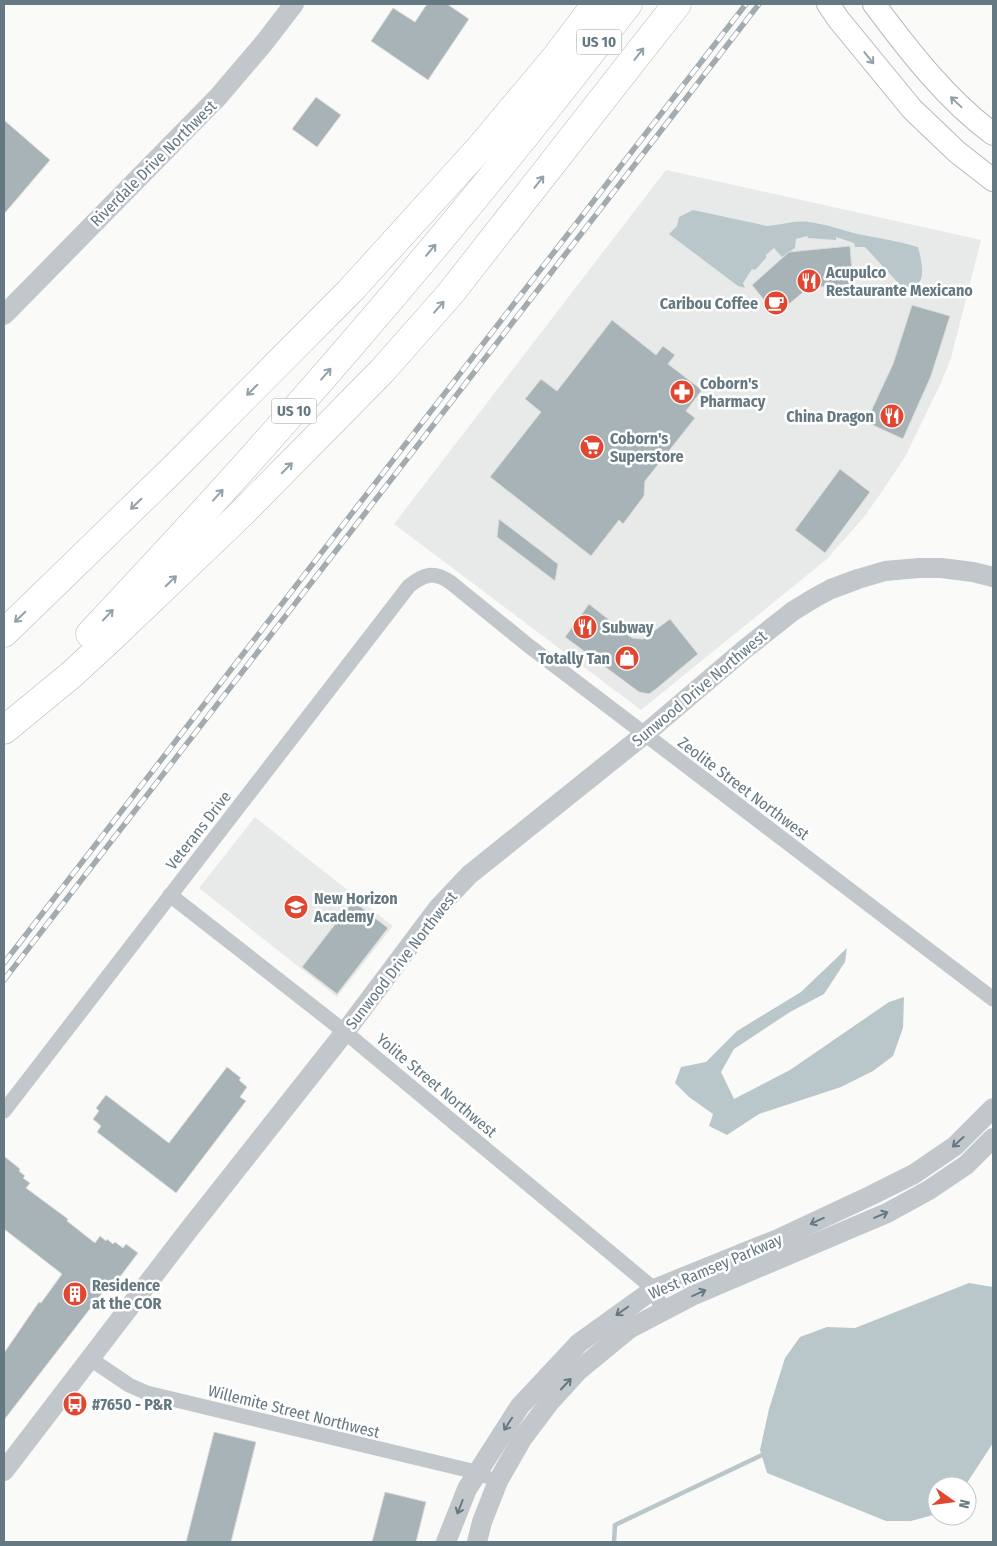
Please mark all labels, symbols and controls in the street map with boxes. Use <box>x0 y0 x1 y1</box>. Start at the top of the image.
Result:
road number: US 10 <box>576 30 622 54</box>
one-way arrow <box>633 47 644 60</box>
one-way arrow <box>864 51 875 64</box>
street label: Riverdale Drive Northwest <box>86 96 221 230</box>
one-way arrow <box>950 96 963 108</box>
one-way arrow <box>534 175 544 189</box>
one-way arrow <box>425 244 436 257</box>
place label: Acupulco Restaurante Mexicano <box>825 263 973 300</box>
restaurant icon: Acupulco Restaurante Mexicano <box>796 268 822 294</box>
cafe icon: Caribou Coffee <box>763 290 789 316</box>
place label: Caribou Coffee <box>660 294 758 313</box>
one-way arrow <box>434 300 445 313</box>
one-way arrow <box>320 367 332 380</box>
place label: Coborn's Pharmacy <box>700 374 766 411</box>
pharmacy icon: Coborn's Pharmacy <box>669 379 695 405</box>
one-way arrow <box>245 384 258 396</box>
road number: US 10 <box>272 398 316 424</box>
restaurant icon: China Dragon <box>879 403 905 429</box>
place label: China Dragon <box>786 407 874 426</box>
place label: Coborn's Superstore <box>610 429 684 466</box>
supermarket icon: Coborn's Superstore <box>579 434 605 460</box>
one-way arrow <box>281 462 293 474</box>
one-way arrow <box>212 489 224 502</box>
one-way arrow <box>130 498 143 510</box>
one-way arrow <box>164 575 177 587</box>
one-way arrow <box>102 609 114 621</box>
one-way arrow <box>14 611 26 623</box>
restaurant icon: Subway <box>572 614 598 640</box>
place label: Subway <box>602 618 654 637</box>
street label: Sunwood Drive Northwest <box>628 626 771 750</box>
shop icon: Totally Tan <box>614 645 640 671</box>
place label: Totally Tan <box>538 649 610 668</box>
street label: Zeolite Street Northwest <box>674 733 814 844</box>
street label: Veterans Drive <box>162 787 235 873</box>
street label: Sunwood Drive Northwest <box>342 887 462 1033</box>
place label: New Horizon Academy <box>313 889 398 926</box>
school or university icon: New Horizon Academy <box>283 894 309 920</box>
street label: Yolite Street Northwest <box>373 1029 501 1142</box>
one-way arrow <box>952 1136 965 1148</box>
one-way arrow <box>873 1210 888 1220</box>
one-way arrow <box>810 1216 825 1226</box>
street label: West Ramsey Parkway <box>646 1229 786 1303</box>
place label: Residence at the COR <box>92 1276 163 1313</box>
building icon: Residence at the COR <box>62 1281 88 1307</box>
one-way arrow <box>691 1287 706 1297</box>
one-way arrow <box>616 1306 630 1316</box>
one-way arrow <box>560 1378 572 1390</box>
street label: Willemite Street Northwest <box>206 1381 382 1442</box>
bus stop icon: #7650 - P&R <box>62 1391 88 1417</box>
place label: #7650 - P&R <box>92 1395 173 1414</box>
one-way arrow <box>502 1417 512 1431</box>
north arrow <box>927 1476 977 1526</box>
one-way arrow <box>455 1498 464 1514</box>
text: N <box>955 1498 973 1510</box>

